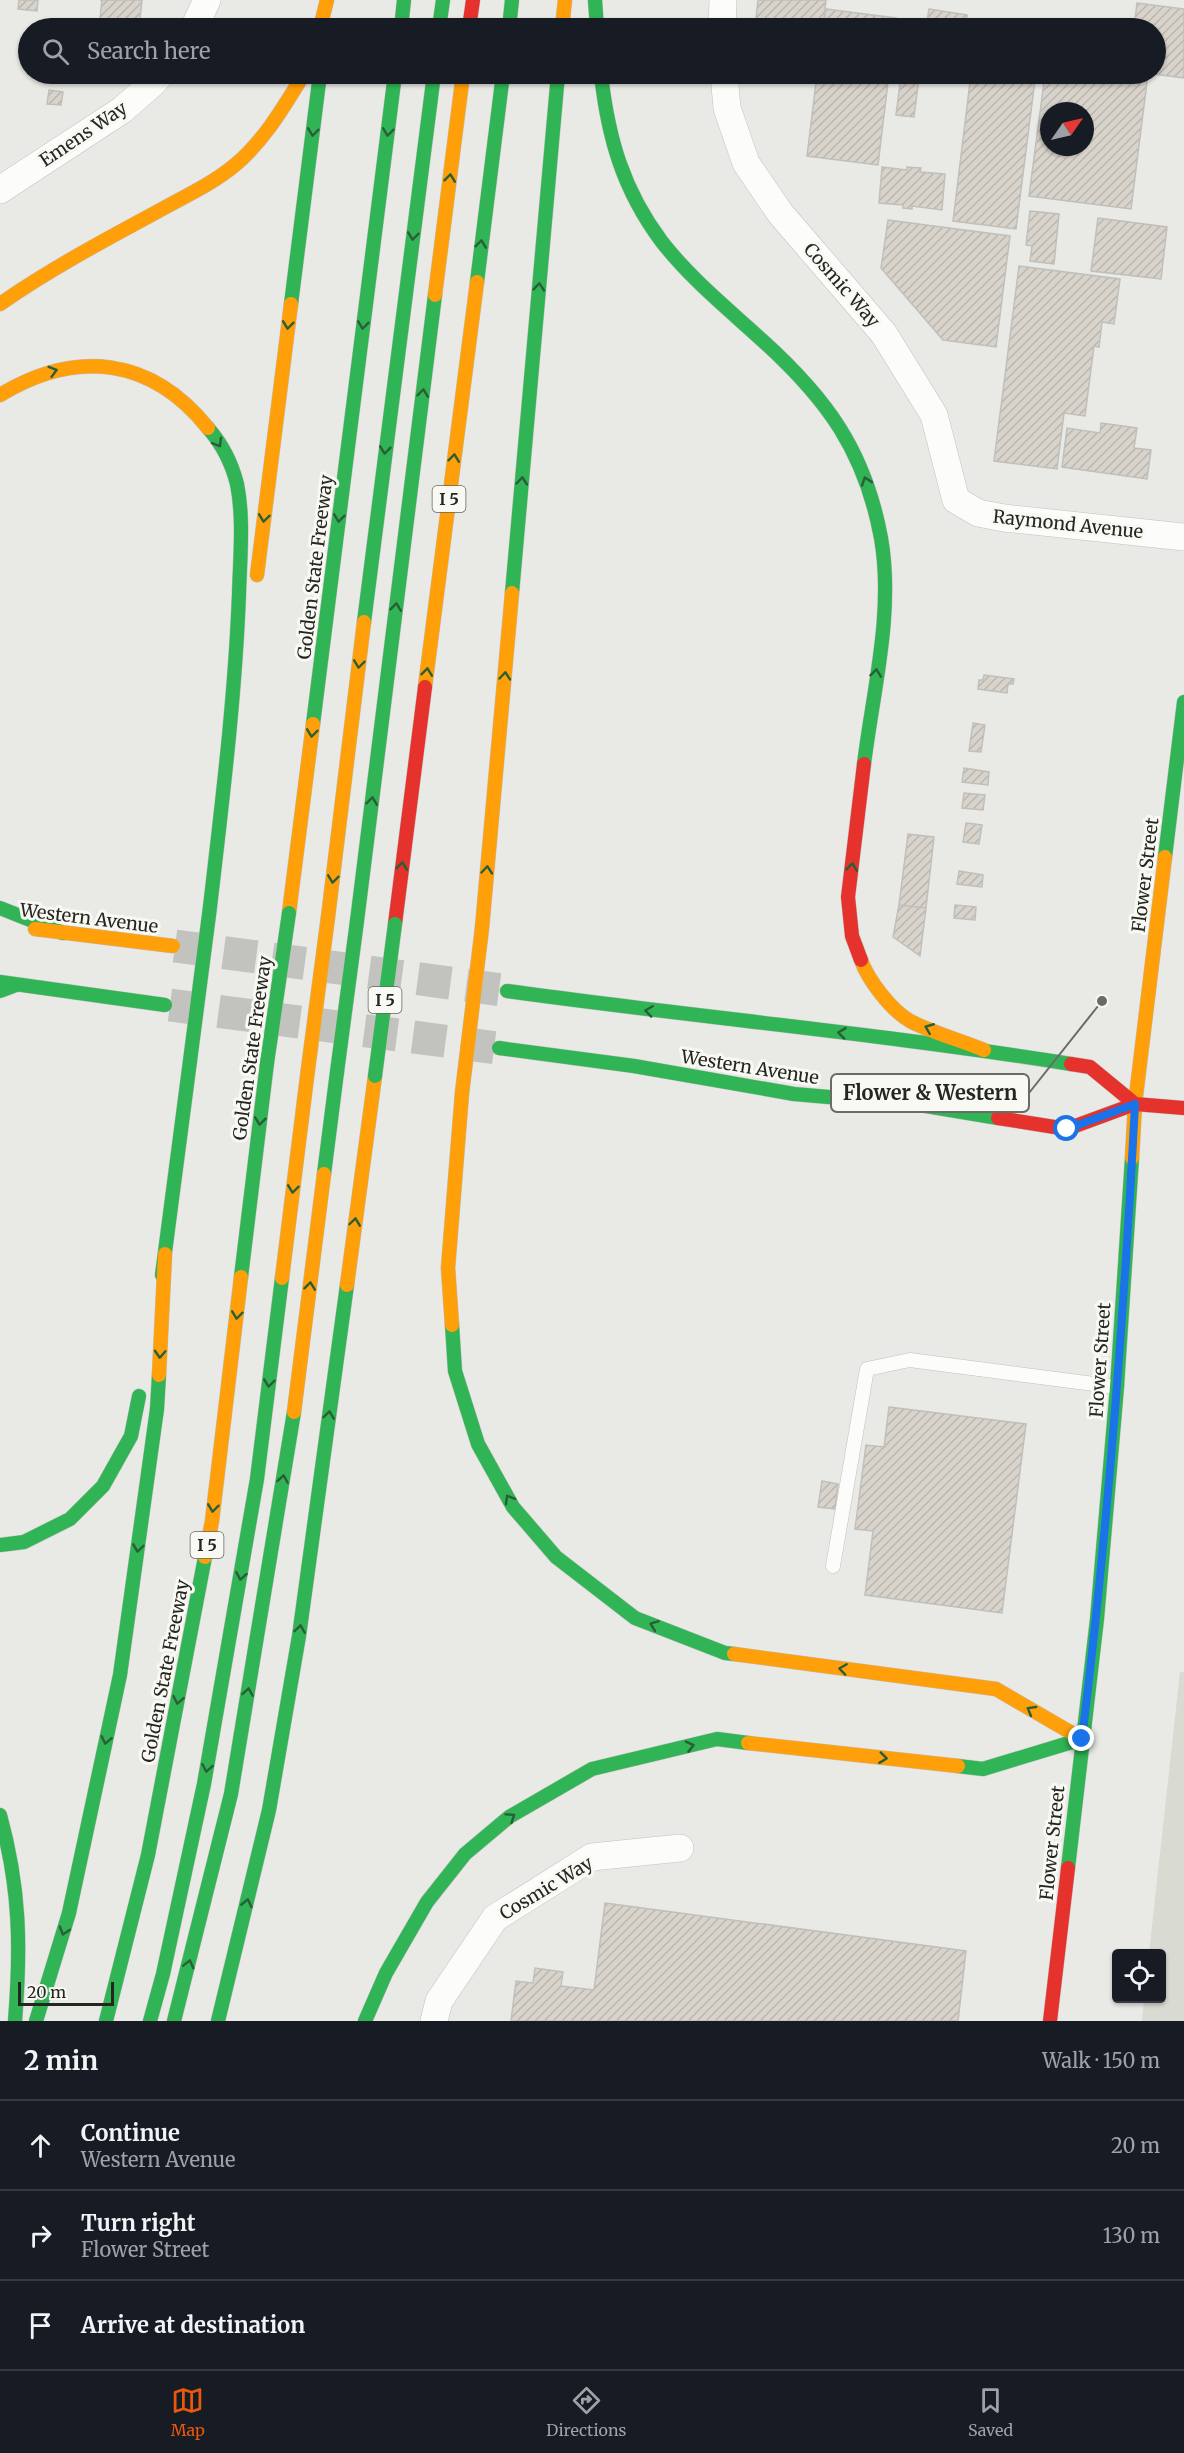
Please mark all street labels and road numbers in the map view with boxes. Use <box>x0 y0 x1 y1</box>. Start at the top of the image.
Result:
street label: Emens Way <box>35 96 132 172</box>
street label: Cosmic Way <box>799 238 885 332</box>
street label: Golden State Freeway <box>292 473 338 661</box>
road number: I 5 <box>432 486 466 512</box>
street label: Raymond Avenue <box>992 505 1144 543</box>
street label: Flower Street <box>1127 816 1163 934</box>
street label: Western Avenue <box>18 898 159 938</box>
street label: Golden State Freeway <box>228 954 276 1142</box>
road number: I 5 <box>368 987 402 1013</box>
street label: Western Avenue <box>679 1045 820 1089</box>
street label: Flower Street <box>1085 1302 1115 1418</box>
road number: I 5 <box>190 1532 224 1558</box>
street label: Golden State Freeway <box>136 1577 194 1764</box>
street label: Flower Street <box>1035 1784 1069 1902</box>
street label: Cosmic Way <box>495 1851 597 1925</box>

